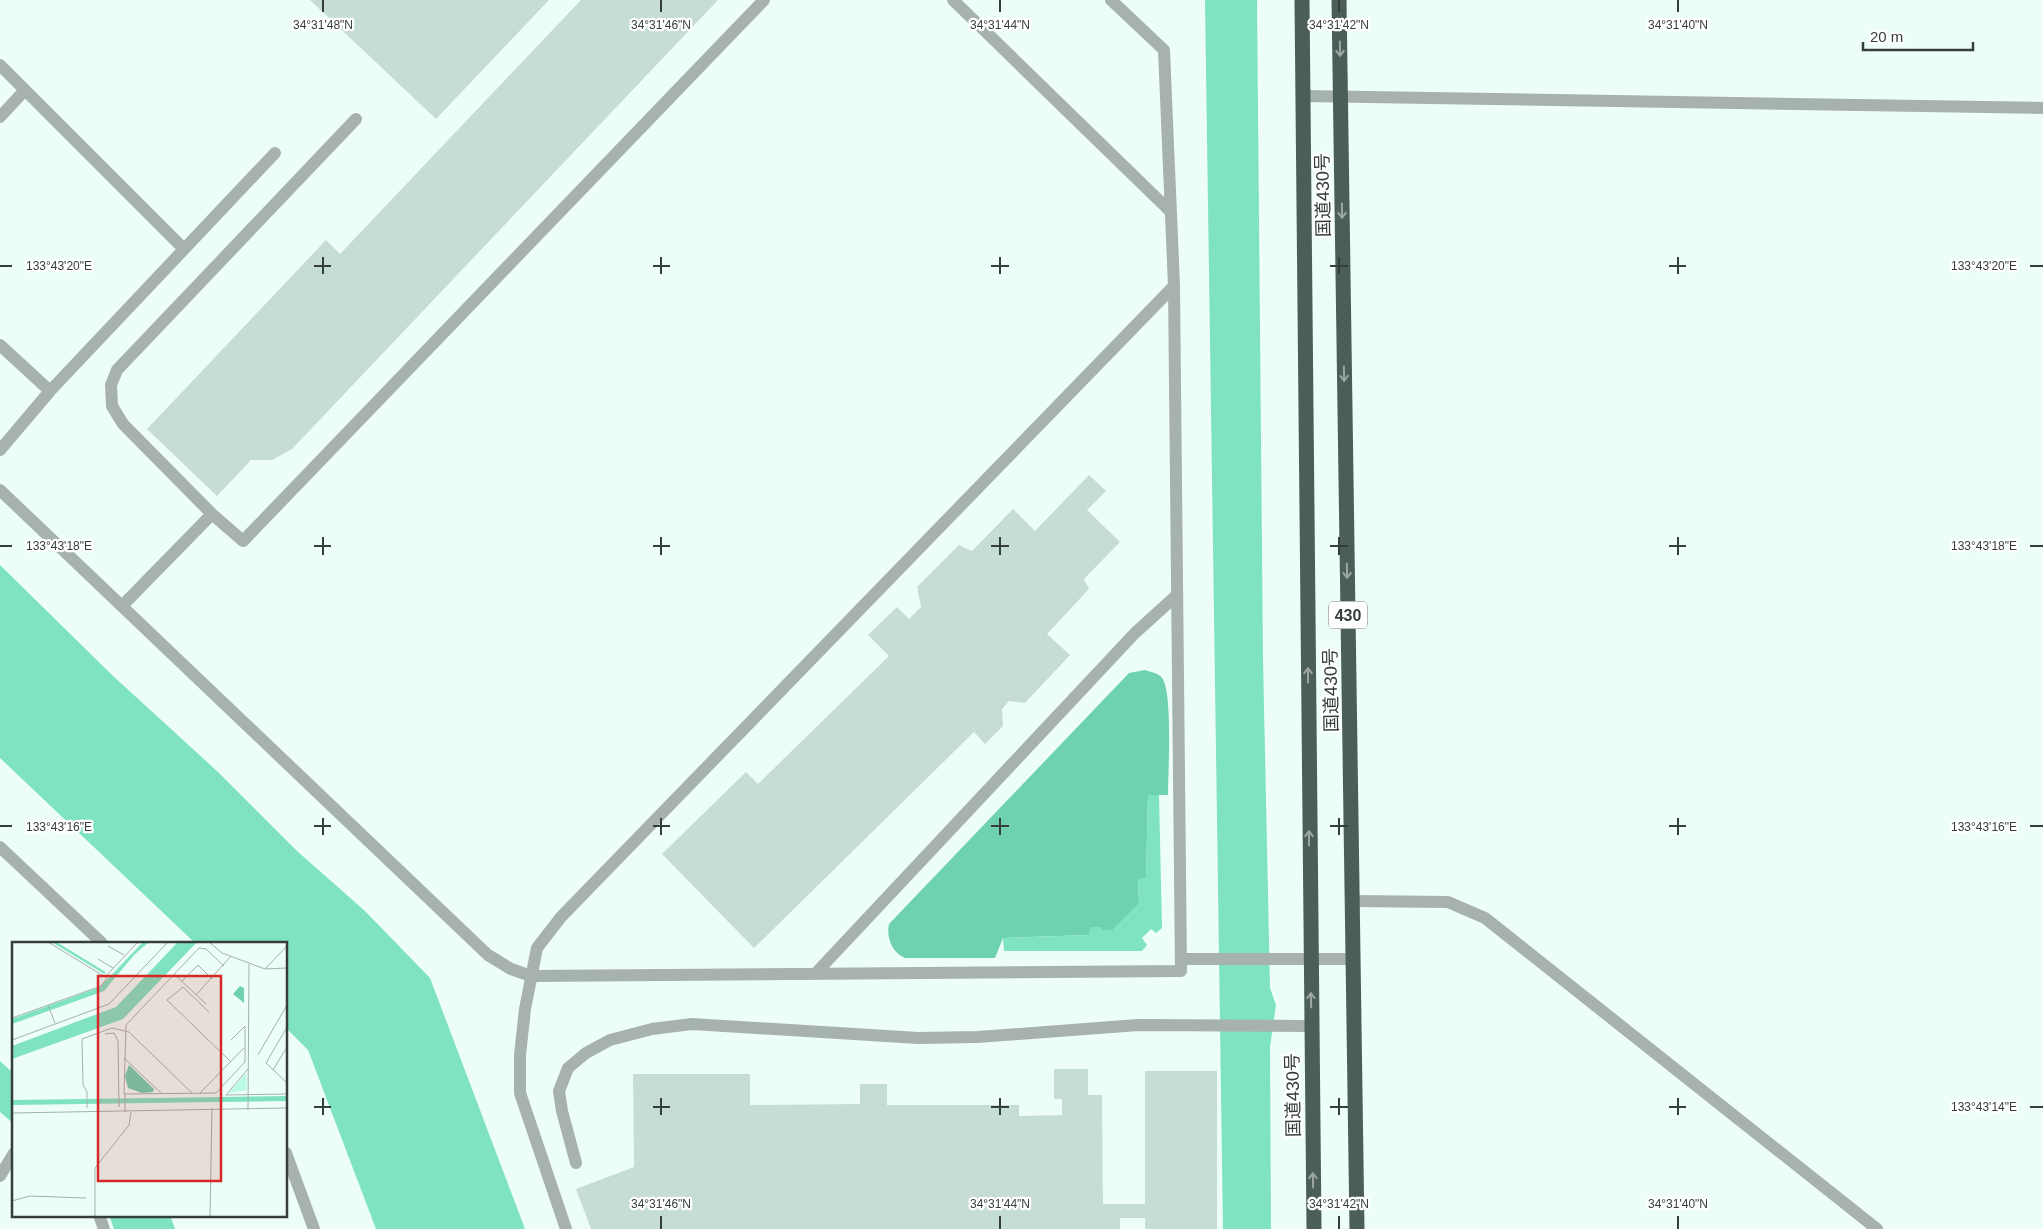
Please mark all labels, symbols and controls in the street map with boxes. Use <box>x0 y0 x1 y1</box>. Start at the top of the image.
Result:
text: 34°31'48"N <box>293 18 353 32</box>
text: 34°31'46"N <box>631 18 691 32</box>
text: 34°31'44"N <box>970 18 1030 32</box>
text: 34°31'42"N <box>1309 18 1369 32</box>
text: 34°31'40"N <box>1648 18 1708 32</box>
scale bar <box>1863 20 1973 52</box>
text: 20 m <box>1870 28 1903 45</box>
one-way arrow <box>1335 40 1345 56</box>
street label: 国道430号 <box>1312 153 1334 237</box>
one-way arrow <box>1337 202 1347 219</box>
text: 133°43'20"E <box>26 259 92 273</box>
text: 133°43'20"E <box>1951 259 2017 273</box>
one-way arrow <box>1340 365 1349 381</box>
text: 133°43'18"E <box>26 539 92 553</box>
text: 133°43'18"E <box>1951 539 2017 553</box>
one-way arrow <box>1343 563 1352 579</box>
road number: 430 <box>1329 602 1367 628</box>
street label: 国道430号 <box>1320 648 1342 732</box>
one-way arrow <box>1303 668 1313 684</box>
text: 133°43'16"E <box>26 820 92 834</box>
text: 133°43'16"E <box>1951 820 2017 834</box>
one-way arrow <box>1304 830 1314 846</box>
inset map <box>12 942 288 1216</box>
one-way arrow <box>1306 993 1315 1009</box>
street label: 国道430号 <box>1282 1053 1304 1137</box>
text: 133°43'14"E <box>1951 1100 2017 1114</box>
one-way arrow <box>1308 1173 1318 1189</box>
text: 34°31'46"N <box>631 1197 691 1211</box>
text: 34°31'44"N <box>970 1197 1030 1211</box>
text: 34°31'42"N <box>1309 1197 1369 1211</box>
text: 34°31'40"N <box>1648 1197 1708 1211</box>

